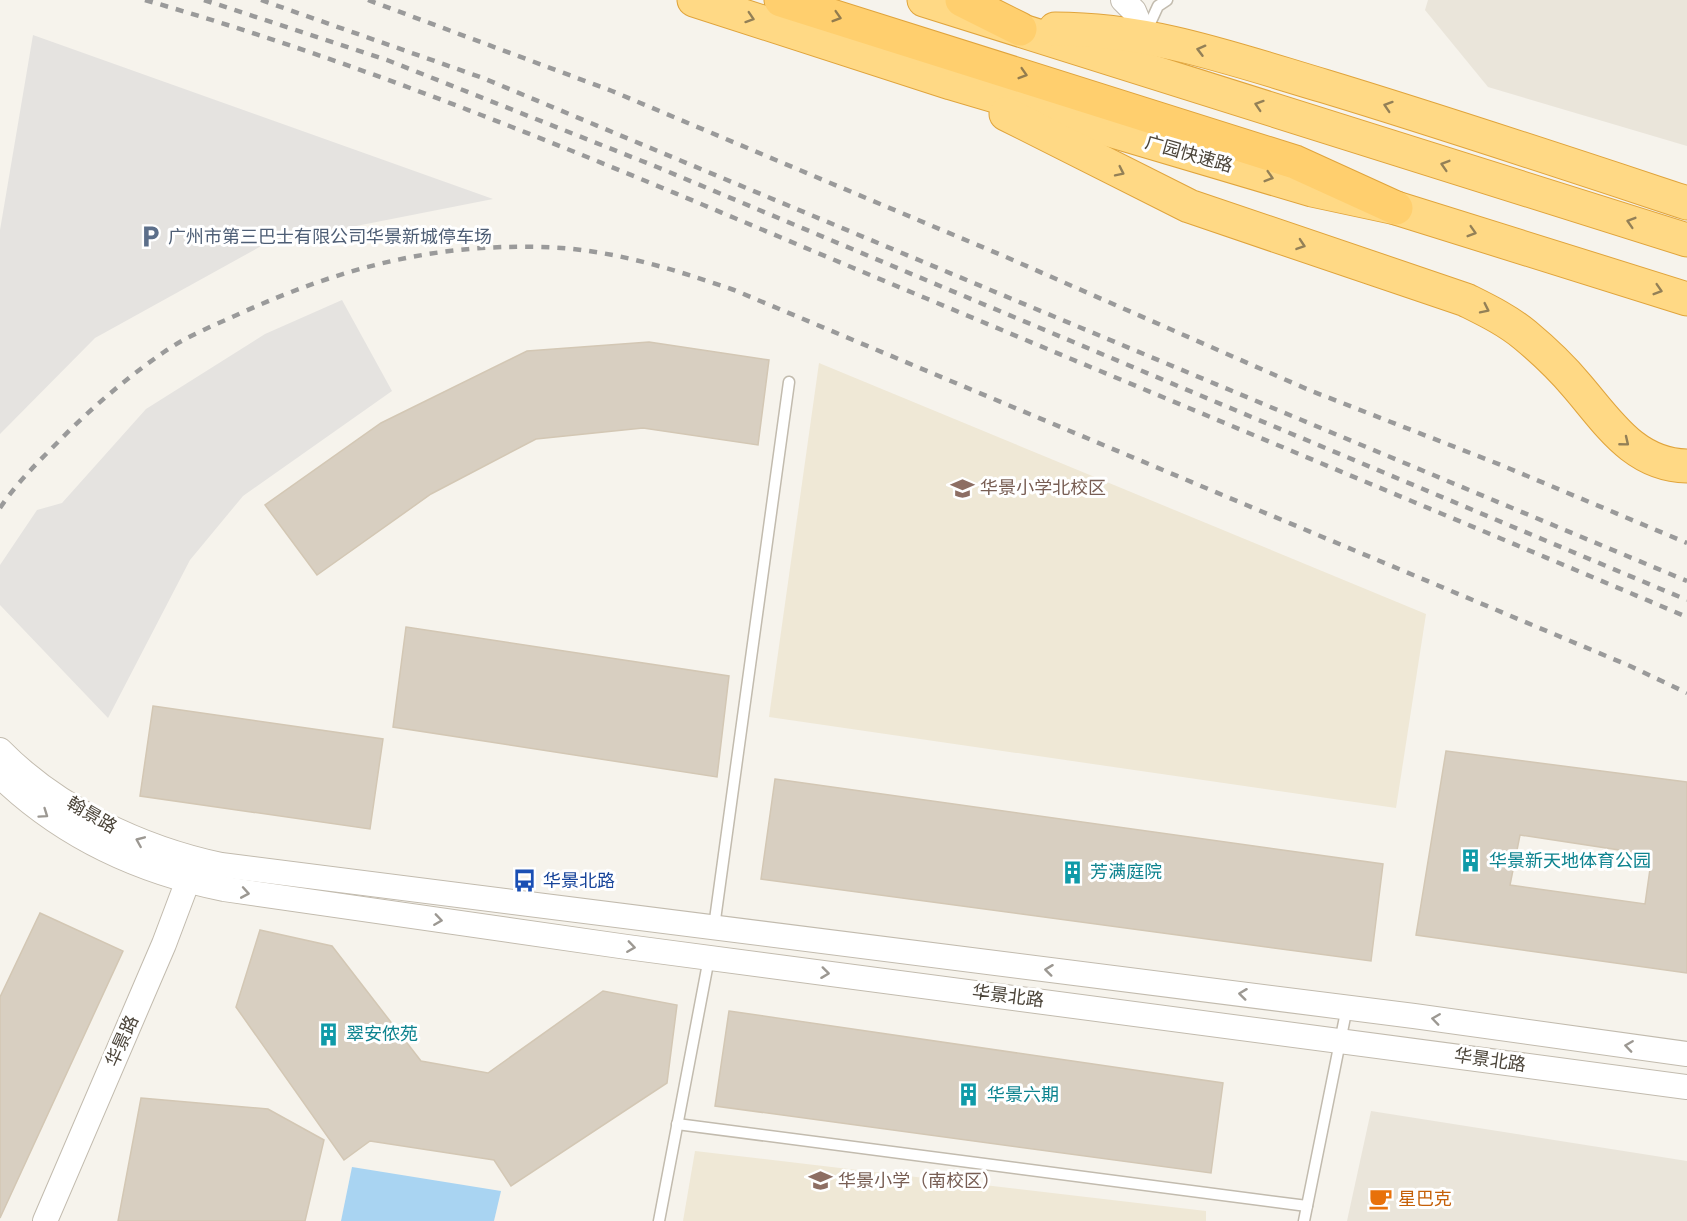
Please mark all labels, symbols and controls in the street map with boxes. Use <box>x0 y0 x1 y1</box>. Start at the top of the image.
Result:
one-way arrow <box>744 10 755 23</box>
one-way arrow <box>831 10 842 22</box>
one-way arrow <box>1197 45 1207 58</box>
one-way arrow <box>1017 67 1028 80</box>
one-way arrow <box>1254 100 1265 113</box>
one-way arrow <box>1383 100 1394 113</box>
street label: 广园快速路 <box>1143 130 1236 176</box>
one-way arrow <box>1440 160 1451 172</box>
one-way arrow <box>1114 164 1125 176</box>
one-way arrow <box>1263 170 1274 182</box>
one-way arrow <box>1626 217 1637 230</box>
parking icon: 广州市第三巴士有限公司华景新城停车场 <box>137 224 163 250</box>
place label: 广州市第三巴士有限公司华景新城停车场 <box>168 225 492 247</box>
one-way arrow <box>1466 225 1477 237</box>
one-way arrow <box>1295 237 1306 250</box>
one-way arrow <box>1652 283 1663 295</box>
one-way arrow <box>1478 302 1489 314</box>
one-way arrow <box>1619 434 1630 445</box>
school or university icon: 华景小学北校区 <box>949 475 975 501</box>
place label: 华景小学北校区 <box>980 476 1106 498</box>
street label: 翰景路 <box>64 791 121 837</box>
one-way arrow <box>38 807 49 818</box>
one-way arrow <box>136 836 147 848</box>
building icon: 华景新天地体育公园 <box>1458 848 1484 874</box>
place label: 华景新天地体育公园 <box>1489 849 1651 871</box>
building icon: 芳满庭院 <box>1059 859 1085 885</box>
place label: 芳满庭院 <box>1090 860 1162 882</box>
bus stop icon: 华景北路 <box>512 868 538 894</box>
place label: 华景北路 <box>543 869 615 891</box>
one-way arrow <box>241 886 250 898</box>
one-way arrow <box>434 914 443 926</box>
one-way arrow <box>627 941 636 953</box>
one-way arrow <box>1045 964 1054 976</box>
one-way arrow <box>820 966 829 978</box>
street label: 华景北路 <box>971 980 1045 1010</box>
one-way arrow <box>1238 988 1247 1001</box>
street label: 华景路 <box>100 1011 142 1070</box>
one-way arrow <box>1431 1014 1441 1026</box>
building icon: 翠安侬苑 <box>315 1021 341 1047</box>
place label: 翠安侬苑 <box>346 1022 418 1044</box>
one-way arrow <box>1624 1041 1634 1053</box>
street label: 华景北路 <box>1453 1043 1527 1075</box>
building icon: 华景六期 <box>956 1082 982 1108</box>
place label: 华景六期 <box>987 1083 1059 1105</box>
school or university icon: 华景小学（南校区） <box>807 1168 833 1194</box>
place label: 华景小学（南校区） <box>838 1169 1000 1191</box>
cafe icon: 星巴克 <box>1367 1186 1393 1212</box>
place label: 星巴克 <box>1398 1187 1452 1209</box>

